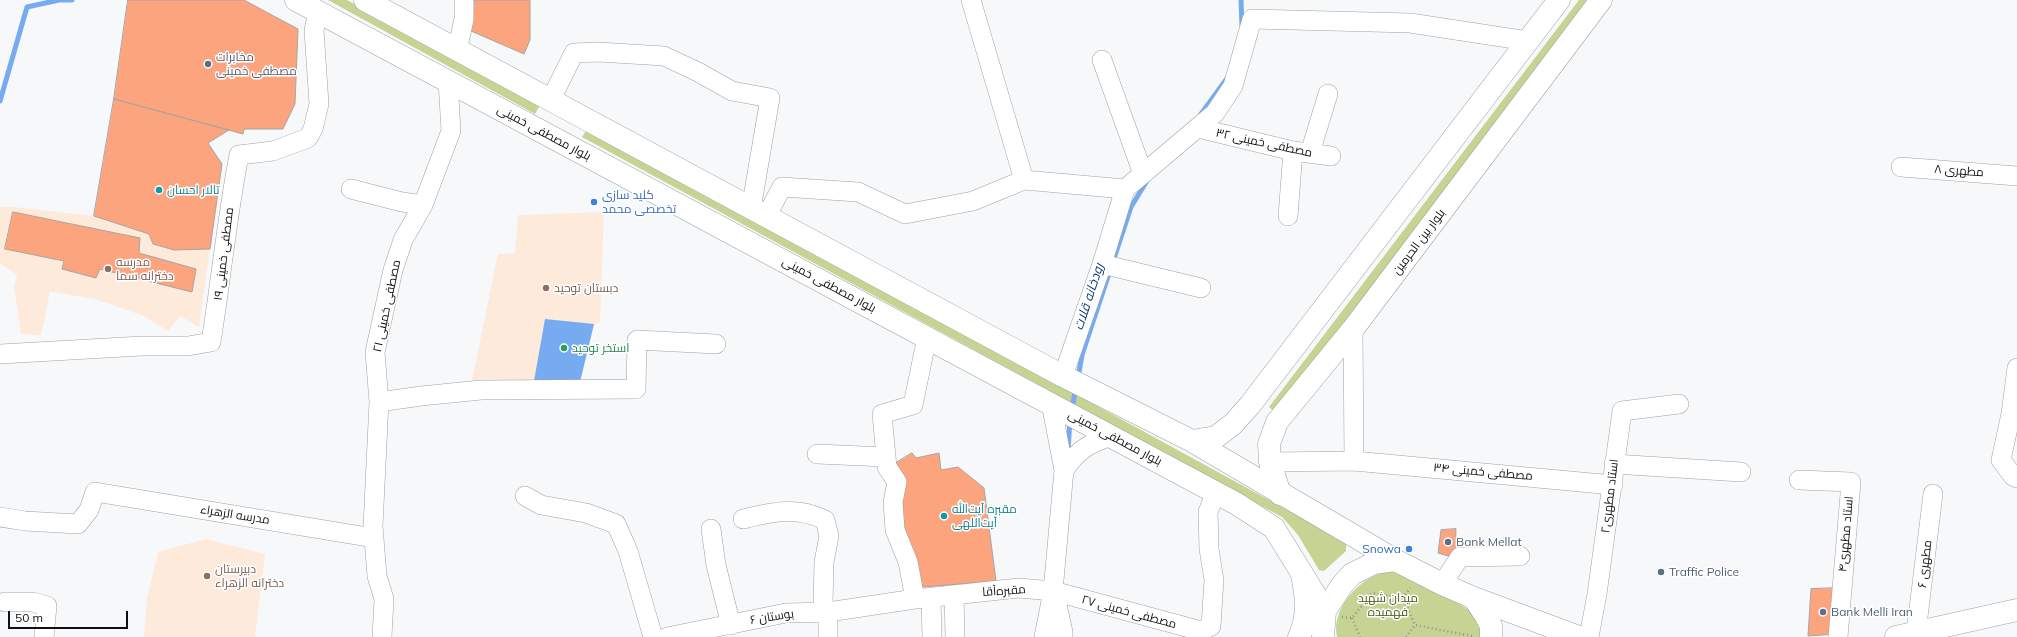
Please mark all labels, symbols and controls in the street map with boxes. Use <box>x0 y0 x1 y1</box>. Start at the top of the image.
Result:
place label: مخابرات مصطفی خمینی <box>216 50 297 78</box>
marker: مخابرات مصطفی خمینی <box>203 59 213 69</box>
street label: بلوار مصطفی خمینی <box>495 102 593 164</box>
street label: مصطفی خمینی ۳۲ <box>1214 126 1314 160</box>
street label: مطهری ۸ <box>1934 162 1984 180</box>
place label: تالار احسان <box>167 183 219 197</box>
marker: تالار احسان <box>154 185 164 195</box>
place label: کلید سازی تخصصی محمد <box>602 188 676 216</box>
marker: کلید سازی تخصصی محمد <box>589 197 599 207</box>
street label: بلوار بین الحرمین <box>1390 206 1448 278</box>
street label: مصطفی خمینی ۱۹ <box>211 207 237 301</box>
street label: بلوار مصطفی خمینی <box>780 254 878 316</box>
place label: مدرسه دخترانه سما <box>116 255 174 283</box>
street label: مصطفی خمینی ۲۱ <box>370 259 404 353</box>
water label: رودخانه قلات <box>1071 262 1107 332</box>
marker: مدرسه دخترانه سما <box>103 264 113 274</box>
place label: دبستان توحید <box>554 281 618 295</box>
marker: دبستان توحید <box>541 283 551 293</box>
place label: استخر توحید <box>572 341 629 355</box>
marker: استخر توحید <box>559 343 569 353</box>
street label: بلوار مصطفی خمینی <box>1066 407 1164 469</box>
street label: استاد مطهری۲ <box>1598 458 1622 534</box>
street label: مصطفی خمینی ۳۴ <box>1433 460 1533 484</box>
street label: استاد مطهری۴ <box>1836 495 1856 573</box>
street label: مدرسه الزهراء <box>199 502 271 528</box>
place label: مقبره آیت‌الله آیت‌اللهی <box>952 502 1017 530</box>
marker: مقبره آیت‌الله آیت‌اللهی <box>939 511 949 521</box>
place label: Bank Mellat <box>1456 535 1522 549</box>
marker: Bank Mellat <box>1443 537 1453 547</box>
street label: مطهری ۶ <box>1915 539 1935 589</box>
place label: Snowa <box>1362 542 1401 556</box>
marker: Snowa <box>1404 544 1414 554</box>
place label: دبیرستان دخترانه الزهراء <box>215 562 284 590</box>
place label: Traffic Police <box>1669 565 1739 579</box>
marker: Traffic Police <box>1656 567 1666 577</box>
marker: دبیرستان دخترانه الزهراء <box>202 571 212 581</box>
street label: مقبره‌آقا <box>982 582 1026 600</box>
park label: میدان شهید فهمیده <box>1358 591 1418 619</box>
street label: مصطفی خمینی ۲۷ <box>1080 592 1178 632</box>
scale bar <box>10 603 130 629</box>
place label: Bank Melli Iran <box>1831 605 1913 619</box>
street label: بوستان ۶ <box>749 606 795 628</box>
marker: Bank Melli Iran <box>1818 607 1828 617</box>
text: 50 m <box>15 610 43 625</box>

